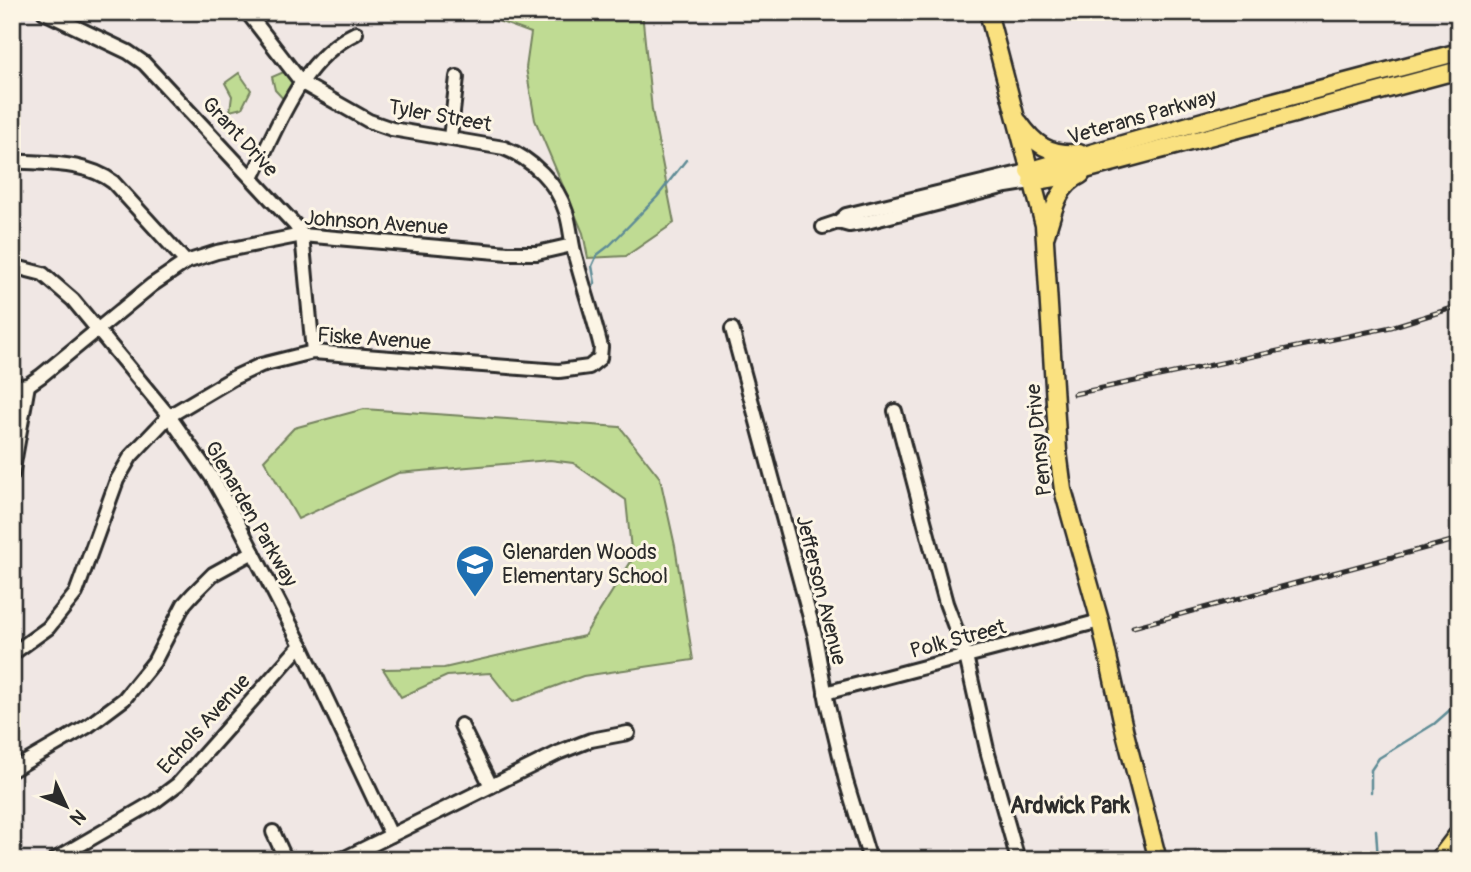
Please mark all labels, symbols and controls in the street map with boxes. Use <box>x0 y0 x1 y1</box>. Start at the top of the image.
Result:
street label: Veterans Parkway <box>1065 83 1220 151</box>
street label: Grant Drive <box>196 91 284 183</box>
street label: Tyler Street <box>386 94 494 138</box>
street label: Johnson Avenue <box>303 205 449 242</box>
street label: Fiske Avenue <box>316 322 432 356</box>
street label: Pennsy Drive <box>1020 382 1058 497</box>
street label: Glenarden Parkway <box>198 436 304 592</box>
street label: Jefferson Avenue <box>789 512 853 668</box>
place label: Glenarden Woods Elementary School <box>502 539 668 590</box>
school or university icon: Glenarden Woods Elementary School <box>454 543 496 598</box>
street label: Polk Street <box>907 613 1009 665</box>
street label: Echols Avenue <box>152 668 257 780</box>
north arrow <box>32 770 102 840</box>
district label: Ardwick Park <box>1010 791 1130 820</box>
text: N <box>64 804 91 830</box>

